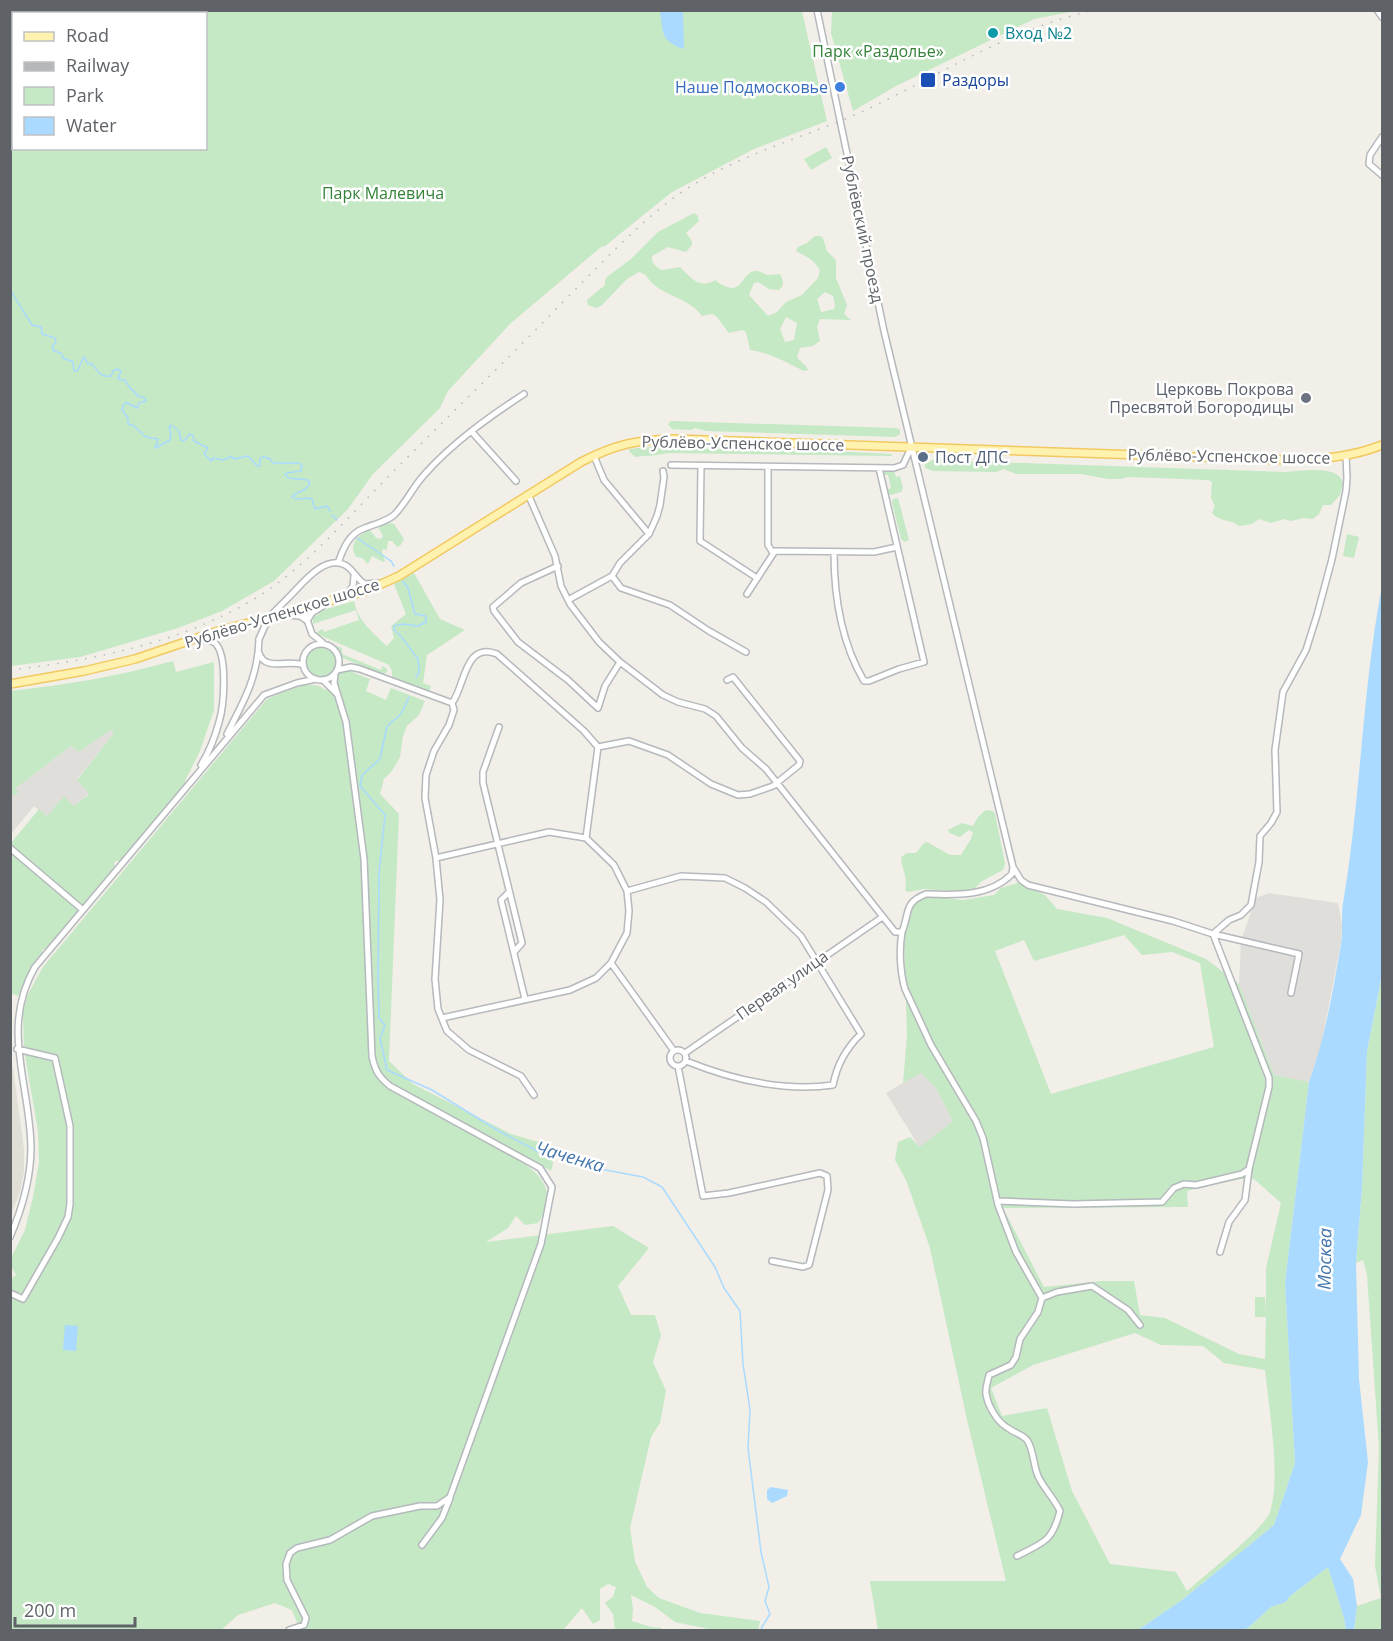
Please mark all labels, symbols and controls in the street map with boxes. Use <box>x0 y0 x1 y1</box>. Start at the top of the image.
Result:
legend <box>12 12 207 150</box>
place label: Вход №2 <box>1005 22 1072 44</box>
text: Road <box>66 23 109 47</box>
marker: Вход №2 <box>986 26 1000 40</box>
park label: Парк «Раздолье» <box>812 40 944 62</box>
text: Railway <box>66 53 130 77</box>
place label: Раздоры <box>942 69 1009 91</box>
marker: Раздоры <box>919 71 937 89</box>
place label: Наше Подмосковье <box>675 76 828 98</box>
marker: Наше Подмосковье <box>833 80 847 94</box>
text: Park <box>66 83 104 107</box>
text: Water <box>66 113 117 137</box>
street label: Рублёвский проезд <box>837 153 889 305</box>
park label: Парк Малевича <box>322 182 444 204</box>
place label: Церковь Покрова Пресвятой Богородицы <box>1109 378 1294 418</box>
marker: Церковь Покрова Пресвятой Богородицы <box>1299 391 1313 405</box>
street label: Рублёво-Успенское шоссе <box>641 430 845 456</box>
street label: Рублёво-Успенское шоссе <box>1127 443 1331 469</box>
place label: Пост ДПС <box>935 446 1008 468</box>
marker: Пост ДПС <box>916 450 930 464</box>
street label: Рублёво-Успенское шоссе <box>182 573 382 653</box>
street label: Первая улица <box>732 945 832 1025</box>
water label: Чаченка <box>533 1135 607 1177</box>
water label: Москва <box>1311 1228 1337 1290</box>
scale bar <box>15 1590 135 1628</box>
text: 200 m <box>24 1598 76 1622</box>

